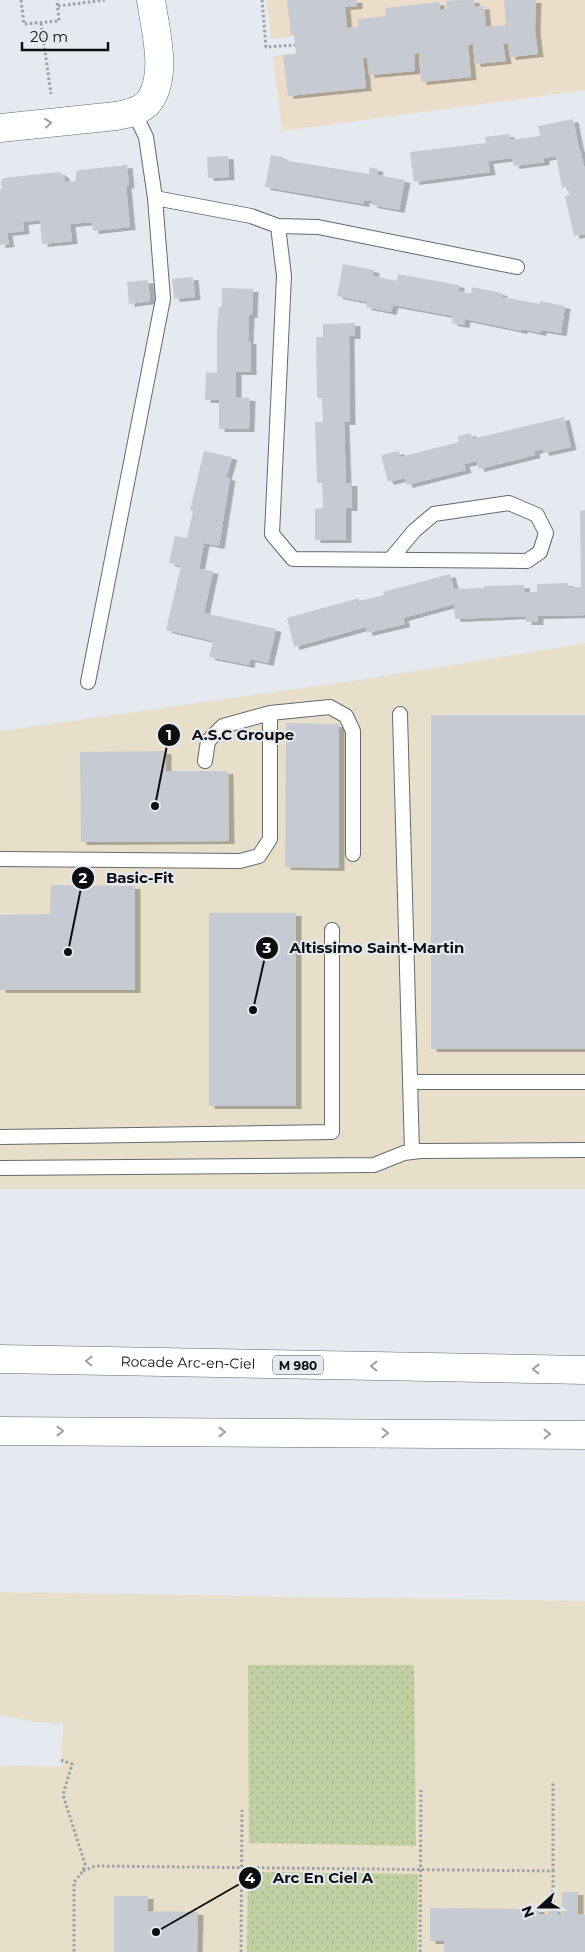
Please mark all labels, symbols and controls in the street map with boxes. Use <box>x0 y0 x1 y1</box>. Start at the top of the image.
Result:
scale bar <box>22 20 109 52</box>
text: 20 m <box>30 27 68 46</box>
one-way arrow <box>45 118 53 129</box>
callout: A.S.C Groupe <box>156 720 304 750</box>
text: 1 <box>166 725 172 744</box>
text: A.S.C Groupe <box>191 725 294 744</box>
callout: Basic-Fit <box>71 863 184 893</box>
text: 2 <box>79 868 88 887</box>
text: Basic-Fit <box>106 868 175 887</box>
callout: Altissimo Saint-Martin <box>254 933 474 963</box>
text: 3 <box>262 938 272 957</box>
text: Altissimo Saint-Martin <box>289 938 464 957</box>
street label: Rocade Arc-en-Ciel <box>120 1352 256 1373</box>
one-way arrow <box>85 1356 92 1366</box>
road number: M 980 <box>273 1356 323 1374</box>
one-way arrow <box>370 1361 378 1372</box>
one-way arrow <box>532 1364 540 1375</box>
one-way arrow <box>56 1426 64 1437</box>
one-way arrow <box>218 1427 226 1438</box>
one-way arrow <box>381 1428 389 1438</box>
one-way arrow <box>544 1429 551 1439</box>
callout: Arc En Ciel A <box>237 1863 383 1893</box>
text: 4 <box>245 1868 256 1887</box>
text: Arc En Ciel A <box>272 1868 374 1887</box>
north arrow <box>515 1882 565 1932</box>
text: N <box>517 1903 538 1920</box>

